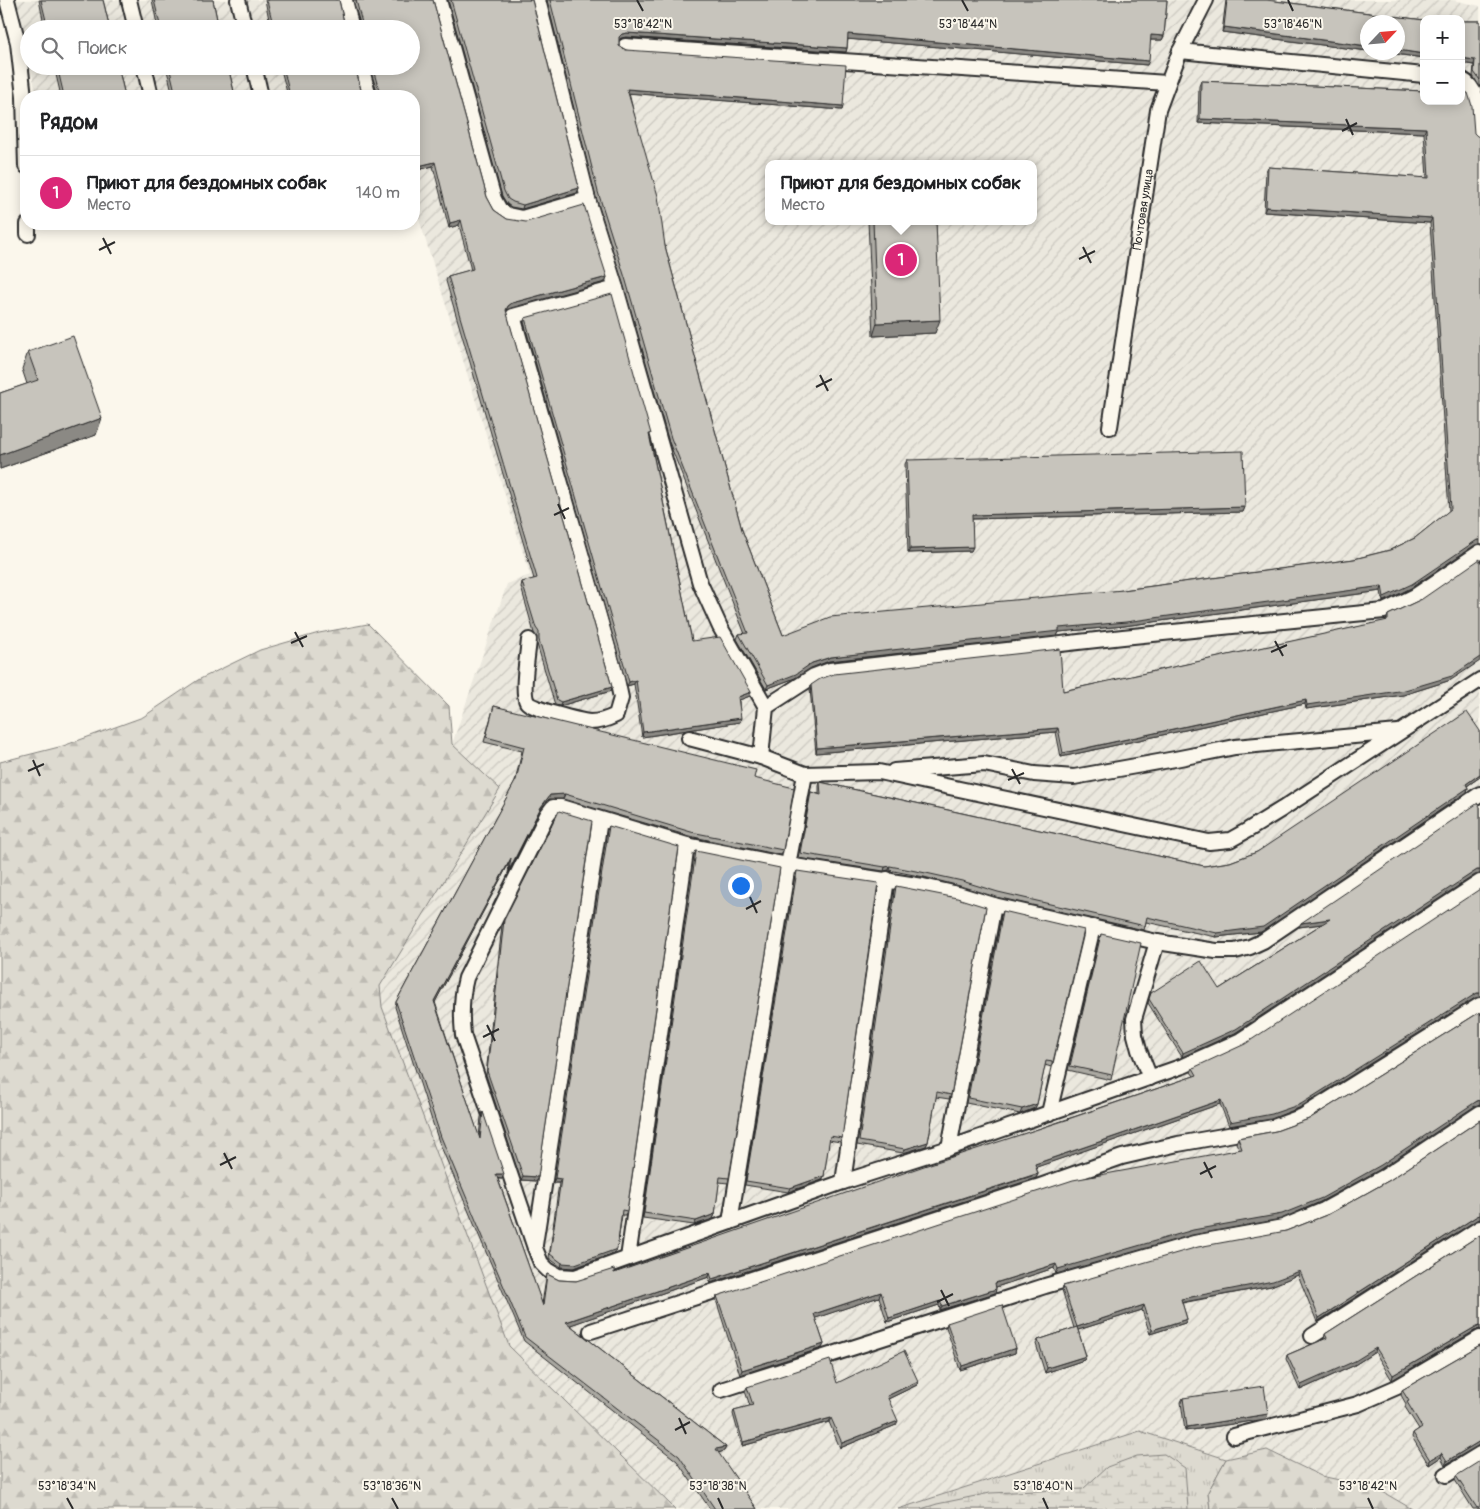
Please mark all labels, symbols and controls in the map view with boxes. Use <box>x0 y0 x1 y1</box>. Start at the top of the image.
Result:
north arrow <box>1360 15 1405 60</box>
map controls <box>1420 15 1465 105</box>
button: + <box>1420 15 1465 60</box>
text: 53°18'42"N <box>614 17 672 32</box>
text: 53°18'44"N <box>939 17 997 32</box>
text: 53°18'46"N <box>1264 17 1322 32</box>
search box <box>20 20 420 75</box>
icon: search <box>38 34 66 62</box>
text: Поиск <box>78 36 128 60</box>
button: − <box>1420 60 1465 105</box>
text: Рядом <box>40 109 98 136</box>
popup <box>765 160 1037 225</box>
street label: Почтовая улица <box>1129 167 1157 251</box>
text: Приют для бездомных собак <box>87 171 327 195</box>
text: Приют для бездомных собак <box>781 171 1021 195</box>
text: 1 <box>53 183 59 203</box>
text: 140 m <box>356 183 400 203</box>
text: Место <box>87 195 131 215</box>
text: Место <box>781 195 825 215</box>
pin: 1 <box>885 241 917 279</box>
your location <box>728 873 754 899</box>
text: 53°18'34"N <box>38 1479 96 1494</box>
text: 53°18'36"N <box>363 1479 421 1494</box>
text: 53°18'38"N <box>689 1479 747 1494</box>
text: 53°18'40"N <box>1013 1479 1073 1494</box>
text: 53°18'42"N <box>1339 1479 1397 1494</box>

